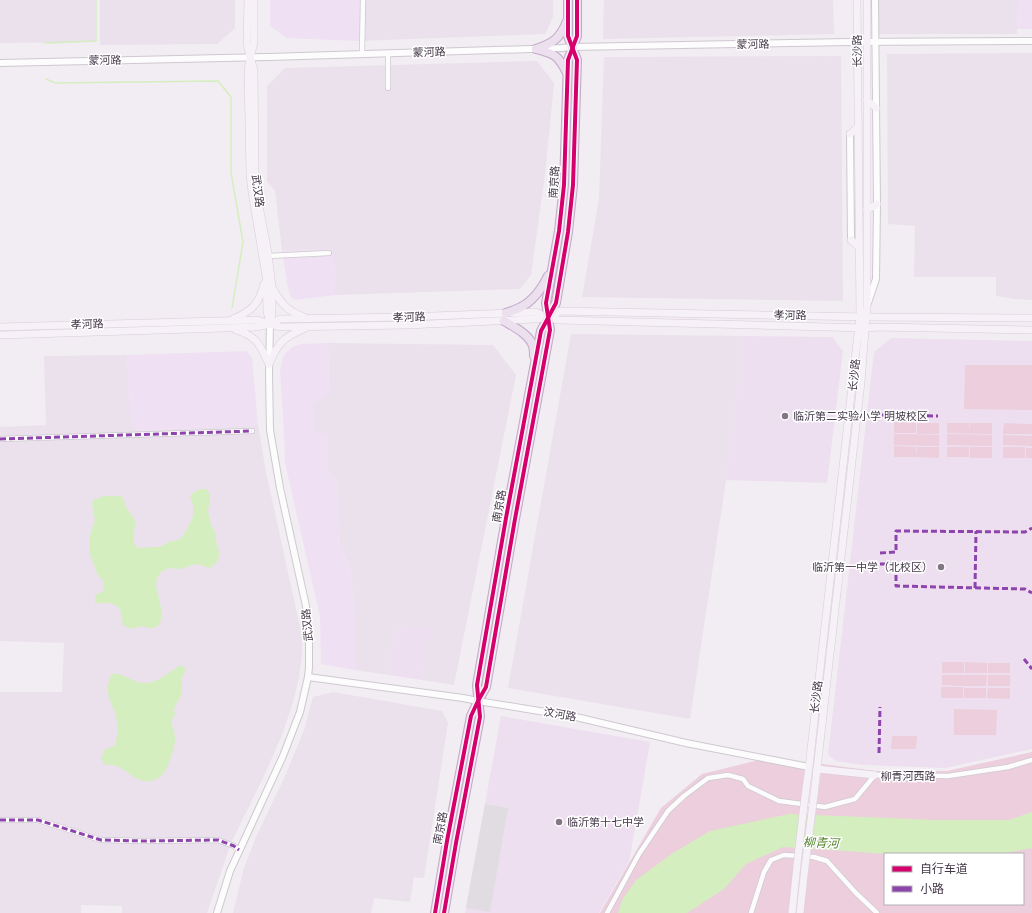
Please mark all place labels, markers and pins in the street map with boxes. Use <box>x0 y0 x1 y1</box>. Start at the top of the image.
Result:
place label: 临沂第二实验小学 明坡校区 <box>793 410 928 422</box>
marker: 临沂第二实验小学 明坡校区 <box>780 411 790 421</box>
place label: 临沂第一中学（北校区） <box>812 561 933 573</box>
marker: 临沂第一中学（北校区） <box>936 562 946 572</box>
place label: 临沂第十七中学 <box>567 816 644 828</box>
marker: 临沂第十七中学 <box>554 817 564 827</box>

